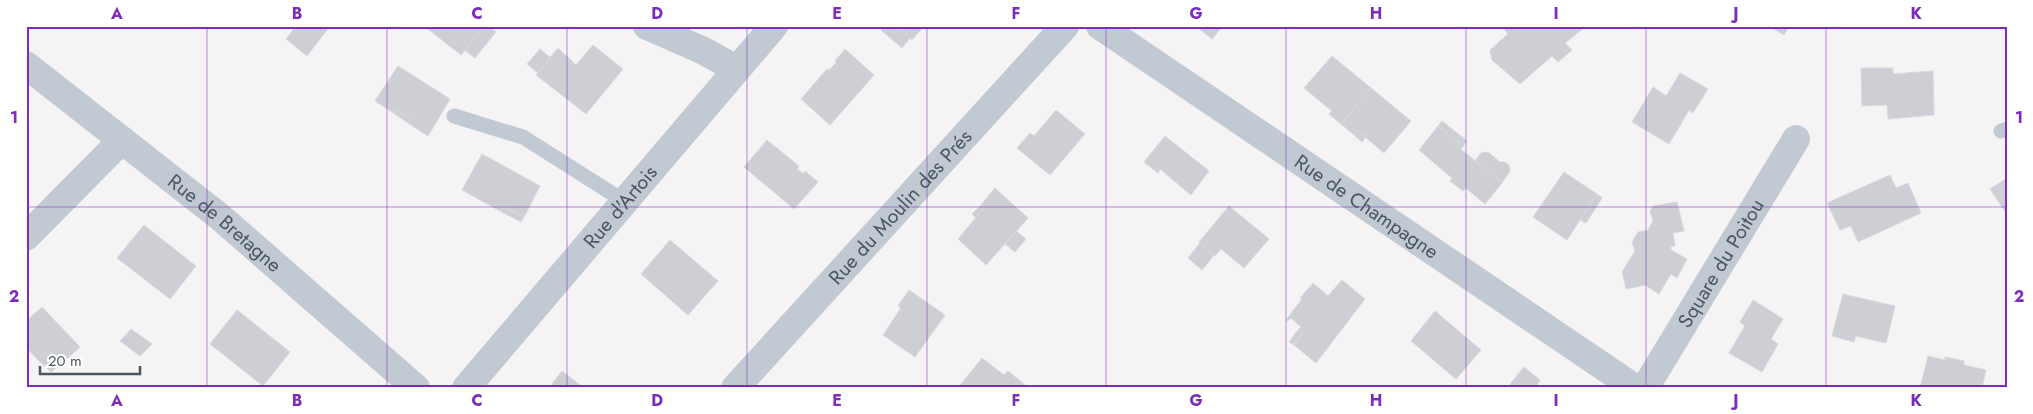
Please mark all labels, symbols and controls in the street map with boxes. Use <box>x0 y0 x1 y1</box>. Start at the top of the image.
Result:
text: A <box>110 2 123 25</box>
text: B <box>292 2 302 25</box>
text: C <box>471 2 483 25</box>
text: D <box>651 2 663 25</box>
text: E <box>832 2 842 25</box>
text: F <box>1012 2 1020 25</box>
text: G <box>1189 2 1203 25</box>
text: H <box>1370 2 1382 25</box>
text: I <box>1553 2 1559 25</box>
text: J <box>1730 2 1739 25</box>
text: K <box>1910 2 1922 25</box>
text: 1 <box>10 106 18 129</box>
text: 1 <box>2015 106 2023 129</box>
street label: Rue du Moulin des Prés <box>822 123 979 291</box>
street label: Rue de Champagne <box>1289 147 1445 266</box>
street label: Rue d'Artois <box>576 159 664 255</box>
street label: Rue de Bretagne <box>162 167 288 279</box>
street label: Square du Poitou <box>1670 193 1771 333</box>
text: 2 <box>9 285 19 308</box>
text: 2 <box>2014 285 2024 308</box>
scale bar <box>40 344 140 376</box>
text: 20 m <box>48 350 82 372</box>
text: A <box>110 389 123 412</box>
text: B <box>292 389 302 412</box>
text: C <box>471 389 483 412</box>
text: D <box>651 389 663 412</box>
text: E <box>832 389 842 412</box>
text: F <box>1012 389 1020 412</box>
text: G <box>1189 389 1203 412</box>
text: H <box>1370 389 1382 412</box>
text: I <box>1553 389 1559 412</box>
text: J <box>1730 389 1739 412</box>
text: K <box>1910 389 1922 412</box>

